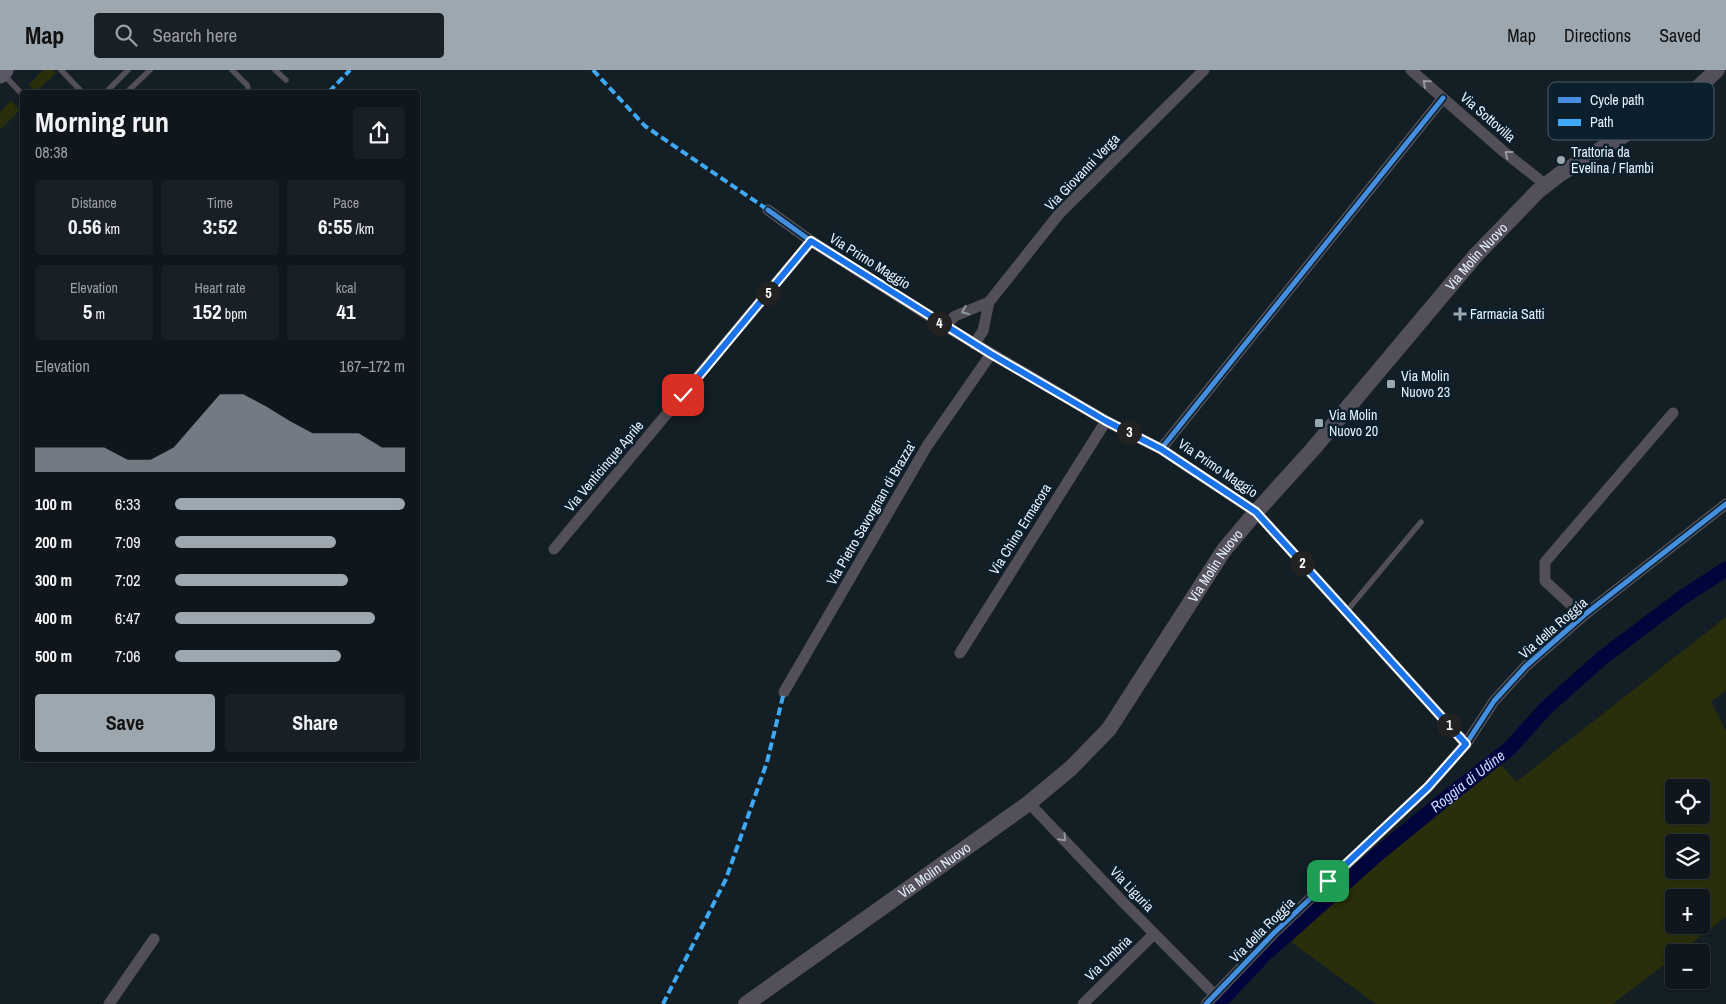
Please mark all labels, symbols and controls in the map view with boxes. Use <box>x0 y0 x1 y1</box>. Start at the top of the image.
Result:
search box <box>94 13 444 58</box>
text: Map <box>25 19 64 51</box>
icon: search <box>112 21 140 49</box>
text: Search here <box>152 22 237 48</box>
text: Map <box>1507 23 1536 48</box>
text: Directions <box>1564 23 1631 48</box>
text: Saved <box>1659 23 1701 48</box>
one-way arrow <box>1423 81 1432 89</box>
legend <box>1548 82 1714 140</box>
street label: Via Sottovilla <box>1457 88 1520 146</box>
text: Cycle path <box>1590 91 1644 109</box>
text: Morning run <box>35 103 169 141</box>
button: share <box>353 107 405 159</box>
text: Path <box>1590 113 1614 131</box>
street label: Via Giovanni Verga <box>1041 129 1124 214</box>
text: 08:38 <box>35 141 68 163</box>
place label: Trattoria da Evelina / Flambì <box>1571 143 1654 177</box>
one-way arrow <box>1505 152 1514 160</box>
marker: Trattoria da Evelina / Flambì <box>1555 154 1567 166</box>
text: Distance <box>71 194 117 212</box>
text: Time <box>207 194 233 212</box>
text: Pace <box>333 194 359 212</box>
text: 0.56 <box>68 212 102 241</box>
text: 3:52 <box>203 212 237 241</box>
text: 6:55 <box>318 212 352 241</box>
street label: Via Molin Nuovo <box>1441 219 1511 294</box>
text: km <box>102 220 120 238</box>
text: /km <box>352 220 374 238</box>
street label: Via Primo Maggio <box>826 229 914 293</box>
text: Elevation <box>70 279 118 297</box>
text: Heart rate <box>194 279 246 297</box>
text: kcal <box>336 279 356 297</box>
pin: 5 <box>756 280 780 306</box>
text: 5 <box>765 284 772 302</box>
text: 5 <box>83 297 92 326</box>
text: 152 <box>193 297 222 326</box>
text: 41 <box>336 297 356 326</box>
text: m <box>92 305 105 323</box>
text: bpm <box>222 305 247 323</box>
one-way arrow <box>961 305 970 316</box>
place label: Farmacia Satti <box>1470 305 1545 323</box>
marker: Farmacia Satti <box>1454 308 1466 320</box>
pin: 4 <box>926 310 952 336</box>
text: 4 <box>936 314 943 332</box>
text: Elevation <box>35 355 90 377</box>
text: 167–172 m <box>339 355 405 377</box>
place label: Via Molin Nuovo 23 <box>1401 367 1450 401</box>
pin <box>662 374 704 416</box>
marker: Via Molin Nuovo 23 <box>1385 378 1397 390</box>
icon: check <box>669 381 697 409</box>
place label: Via Molin Nuovo 20 <box>1329 406 1378 440</box>
street label: Via Venticinque Aprile <box>561 417 647 515</box>
marker: Via Molin Nuovo 20 <box>1313 417 1325 429</box>
pin: 3 <box>1116 420 1142 444</box>
text: 3 <box>1126 423 1133 441</box>
street label: Via Primo Maggio <box>1175 435 1261 501</box>
street label: Via Pietro Savorgnan di Brazza' <box>822 438 920 588</box>
street label: Via Chino Ermacora <box>985 480 1055 578</box>
text: 100 m <box>35 493 72 515</box>
text: 6:33 <box>115 493 141 515</box>
street label: Via Molin Nuovo <box>1184 526 1247 606</box>
text: 200 m <box>35 531 72 553</box>
text: 7:09 <box>115 531 141 553</box>
pin: 2 <box>1290 550 1314 576</box>
text: 2 <box>1299 554 1306 572</box>
text: 300 m <box>35 569 72 591</box>
text: 7:02 <box>115 569 141 591</box>
street label: Via della Roggia <box>1515 593 1591 663</box>
text: 400 m <box>35 607 72 629</box>
text: 6:47 <box>115 607 141 629</box>
text: 500 m <box>35 645 72 667</box>
text: 7:06 <box>115 645 141 667</box>
button: Save <box>35 694 215 752</box>
button: Share <box>225 694 405 752</box>
pin: 1 <box>1436 712 1462 738</box>
text: 1 <box>1446 716 1453 734</box>
water label: Roggia di Udine <box>1426 745 1509 817</box>
map controls <box>1665 779 1710 989</box>
button: locate <box>1665 779 1710 824</box>
one-way arrow <box>1057 833 1066 842</box>
button: layers <box>1665 834 1710 879</box>
street label: Via Molin Nuovo <box>895 838 974 902</box>
pin <box>1307 860 1349 902</box>
street label: Via Liguria <box>1106 863 1158 916</box>
icon: arrive <box>1314 867 1342 895</box>
button: + <box>1665 889 1710 934</box>
street label: Via della Roggia <box>1226 893 1299 966</box>
street label: Via Umbria <box>1081 931 1136 985</box>
button: − <box>1665 944 1710 989</box>

